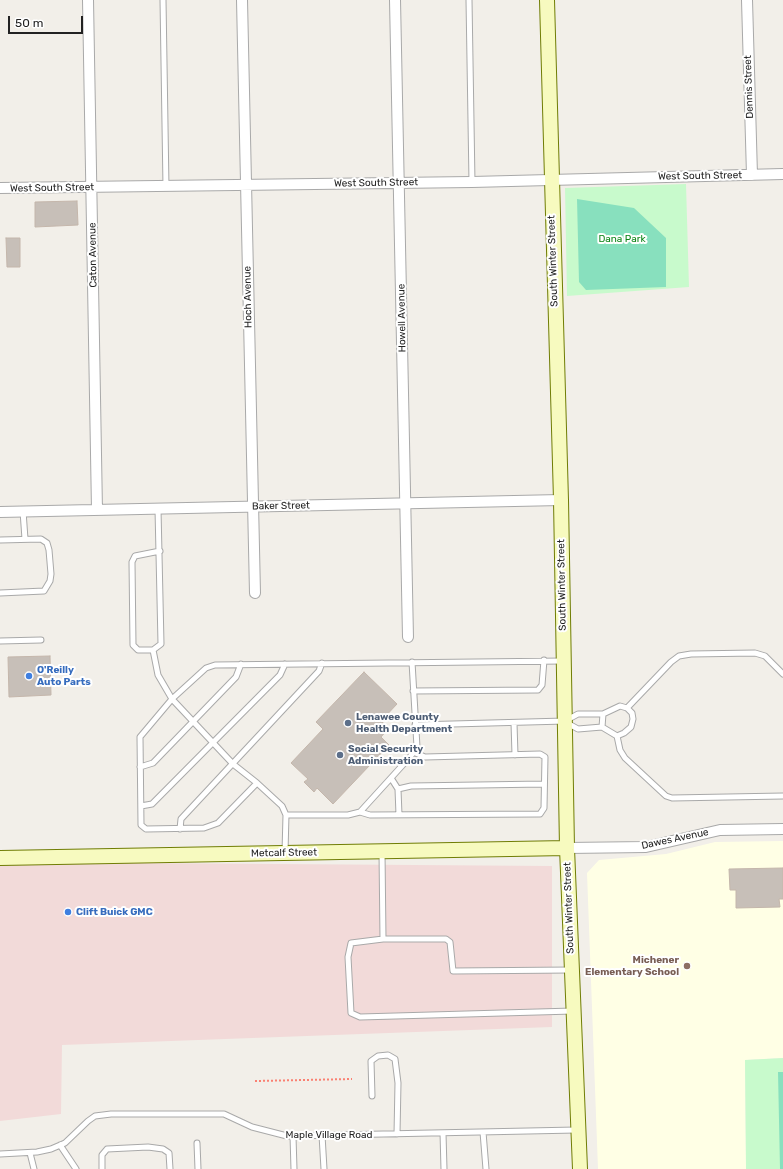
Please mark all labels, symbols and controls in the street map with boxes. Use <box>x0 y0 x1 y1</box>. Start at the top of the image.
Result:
scale bar <box>10 8 85 34</box>
text: 50 m <box>15 16 43 30</box>
street label: Dennis Street <box>742 55 756 119</box>
street label: West South Street <box>658 169 742 183</box>
street label: West South Street <box>334 176 418 190</box>
street label: West South Street <box>10 181 94 195</box>
street label: South Winter Street <box>545 215 561 307</box>
street label: Caton Avenue <box>86 222 100 288</box>
park label: Dana Park <box>598 233 646 245</box>
street label: Hoch Avenue <box>241 266 255 328</box>
street label: Howell Avenue <box>395 284 409 352</box>
street label: Baker Street <box>252 499 310 513</box>
street label: South Winter Street <box>555 539 569 631</box>
place label: O'Reilly Auto Parts <box>37 664 91 688</box>
marker: O'Reilly Auto Parts <box>24 671 34 681</box>
place label: Lenawee County Health Department <box>356 711 452 734</box>
marker: Lenawee County Health Department <box>343 718 353 728</box>
place label: Social Security Administration <box>348 743 423 766</box>
marker: Social Security Administration <box>335 750 345 760</box>
street label: Dawes Avenue <box>640 826 710 852</box>
street label: Metcalf Street <box>251 846 317 860</box>
street label: South Winter Street <box>561 862 577 954</box>
place label: Clift Buick GMC <box>76 906 153 918</box>
marker: Clift Buick GMC <box>63 907 73 917</box>
place label: Michener Elementary School <box>585 954 679 978</box>
marker: Michener Elementary School <box>682 961 692 971</box>
street label: Maple Village Road <box>286 1129 372 1141</box>

